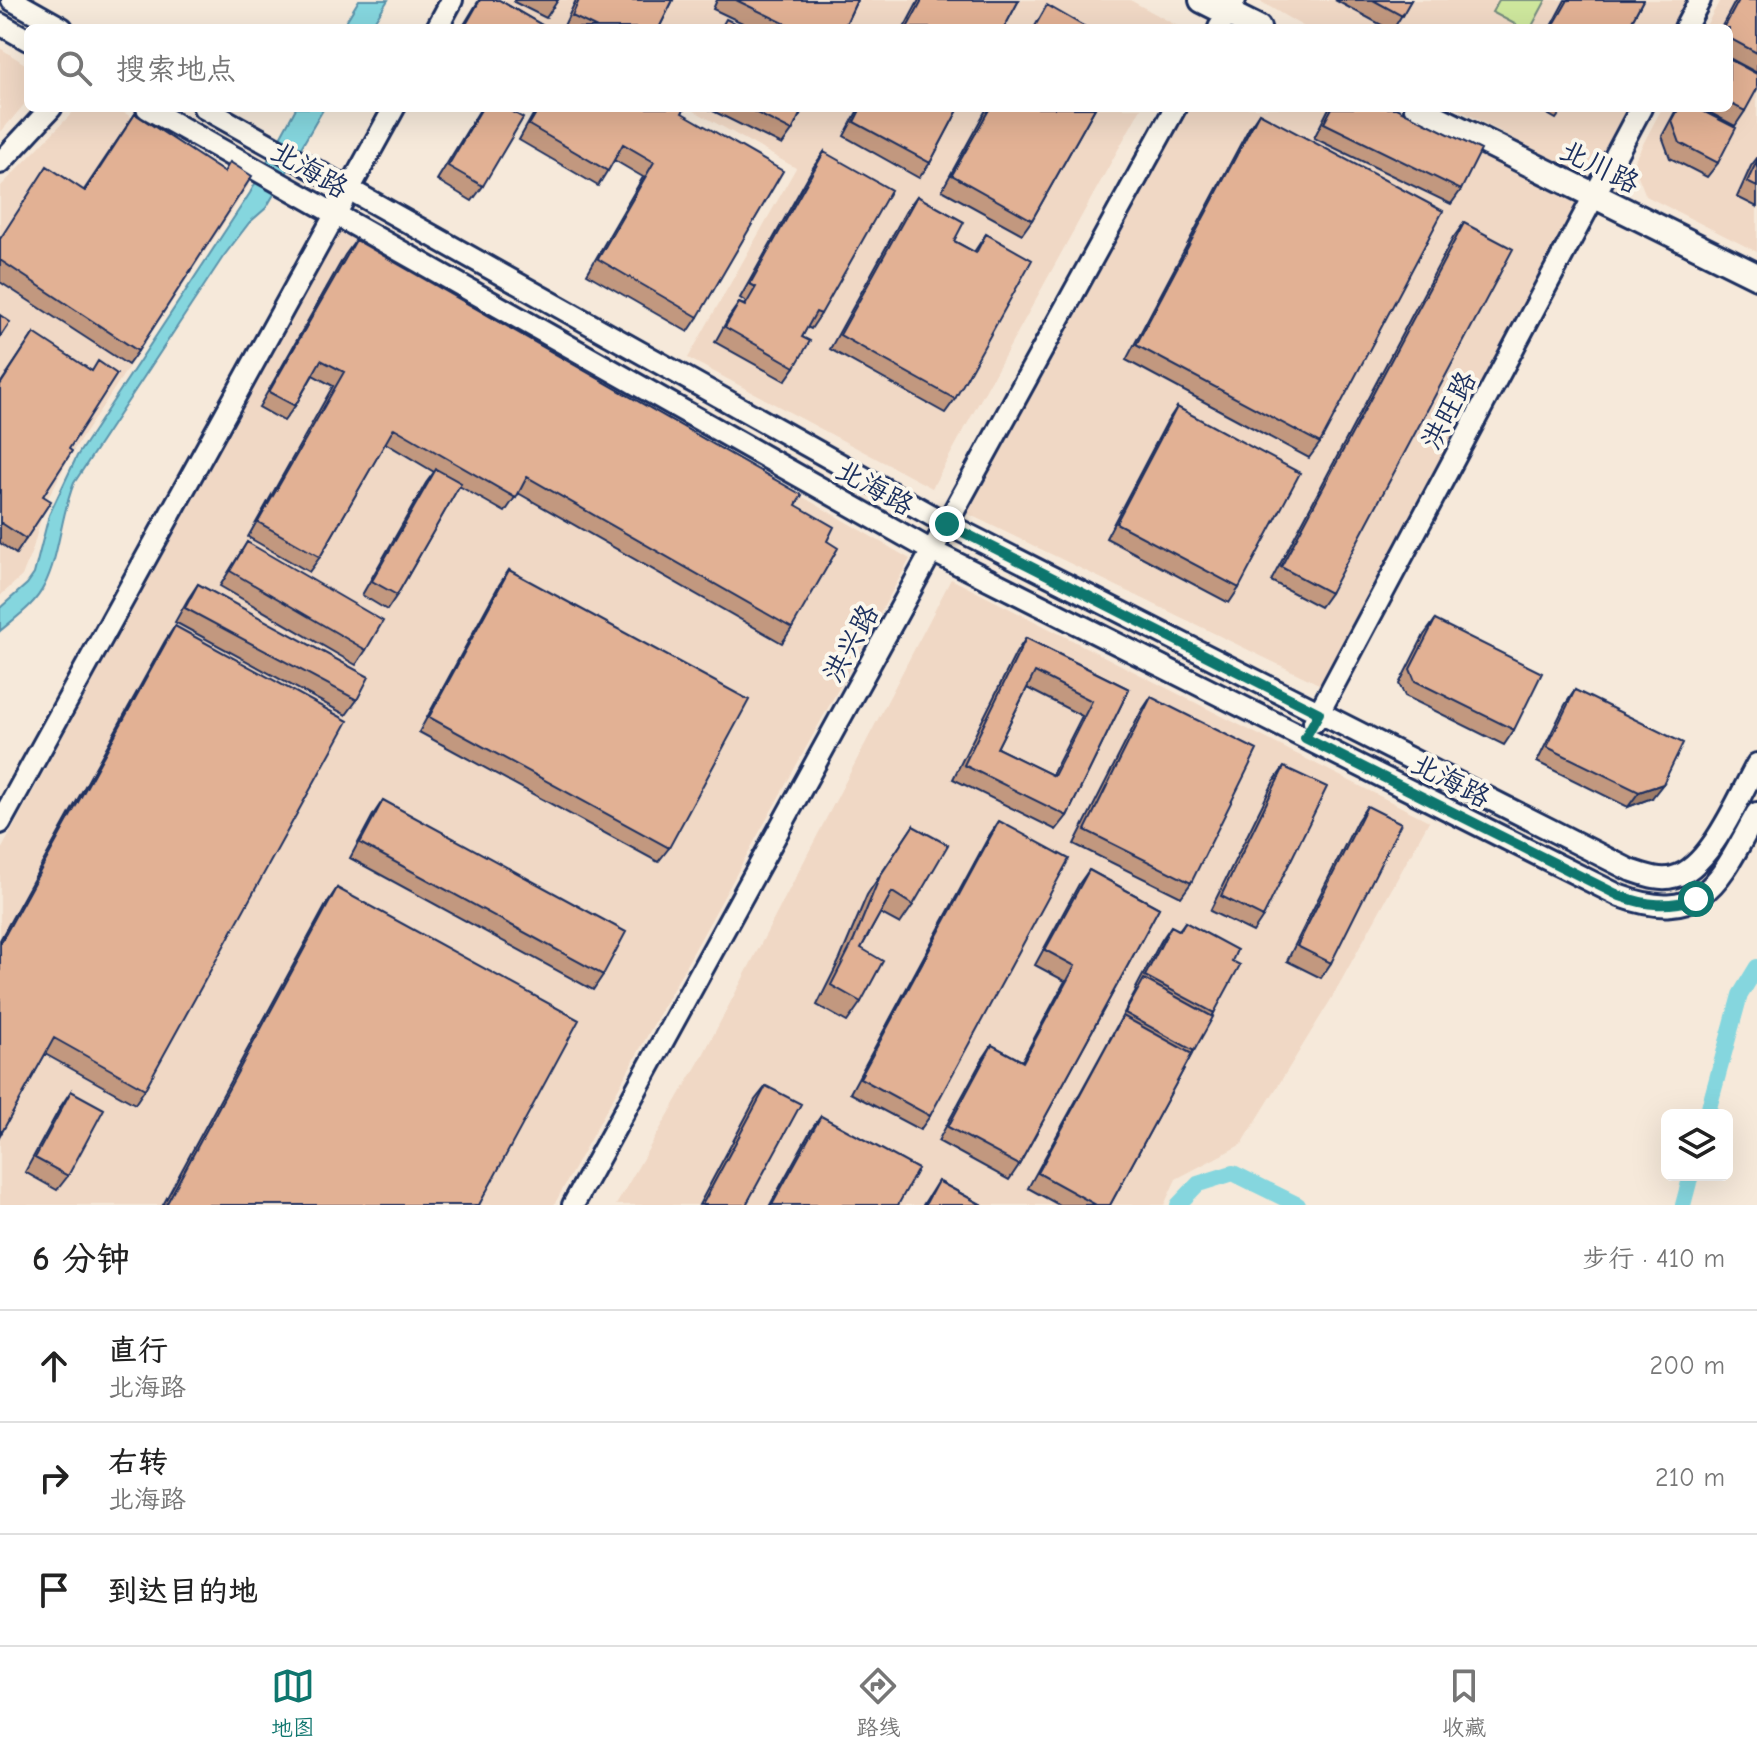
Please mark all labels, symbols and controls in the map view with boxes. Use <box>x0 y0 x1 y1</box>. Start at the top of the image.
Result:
search box <box>24 24 1733 112</box>
icon: search <box>52 46 96 90</box>
text: 搜索地点 <box>116 52 236 87</box>
street label: 北川路 <box>1555 134 1644 200</box>
street label: 北海路 <box>265 135 354 205</box>
street label: 洪旺路 <box>1415 366 1483 455</box>
street label: 北海路 <box>830 454 919 522</box>
route end <box>929 506 965 542</box>
street label: 洪兴路 <box>817 599 885 688</box>
street label: 北海路 <box>1406 748 1495 814</box>
route start <box>1678 881 1714 917</box>
map controls <box>1661 1109 1733 1181</box>
button: layers <box>1661 1109 1733 1181</box>
text: 6 分钟 <box>32 1239 130 1279</box>
text: 步行 · 410 m <box>1582 1244 1725 1274</box>
text: 直行 <box>108 1333 168 1368</box>
icon: ahead <box>32 1344 76 1388</box>
text: 200 m <box>1650 1351 1725 1381</box>
text: 北海路 <box>108 1373 186 1403</box>
text: 右转 <box>108 1445 168 1480</box>
icon: right <box>32 1456 76 1500</box>
text: 210 m <box>1655 1463 1725 1493</box>
text: 北海路 <box>108 1485 186 1515</box>
icon: arrive <box>32 1568 76 1612</box>
text: 到达目的地 <box>108 1574 258 1609</box>
tab: 地图 <box>271 1664 315 1741</box>
tab: 路线 <box>856 1664 900 1741</box>
tab: 收藏 <box>1442 1664 1486 1741</box>

